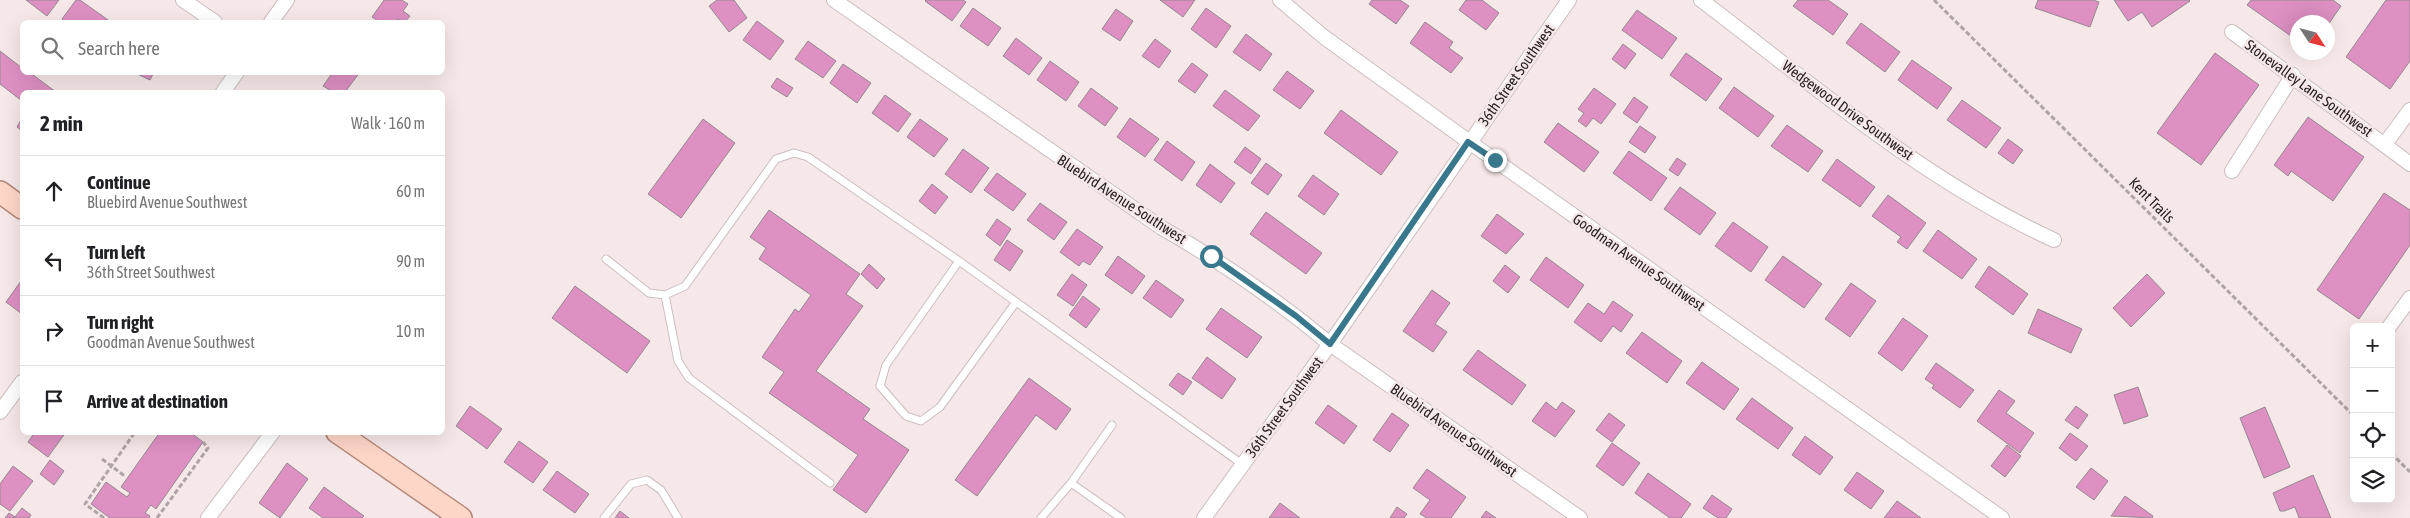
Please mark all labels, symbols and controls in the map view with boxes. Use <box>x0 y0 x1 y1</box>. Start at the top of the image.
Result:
north arrow <box>2290 15 2335 60</box>
search box <box>20 20 445 75</box>
street label: 36th Street Southwest <box>1475 21 1557 129</box>
icon: search <box>38 34 66 62</box>
street label: Stonevalley Lane Southwest <box>2242 36 2376 140</box>
text: Search here <box>78 37 160 59</box>
street label: Wedgewood Drive Southwest <box>1779 57 1917 163</box>
text: 2 min <box>40 111 83 135</box>
text: Walk · 160 m <box>351 114 425 132</box>
route end <box>1484 149 1507 172</box>
street label: Bluebird Avenue Southwest <box>1054 151 1190 247</box>
text: Continue <box>87 171 151 193</box>
street label: Kent Trails <box>2126 174 2178 226</box>
icon: ahead <box>40 177 68 205</box>
text: 60 m <box>396 182 425 200</box>
text: Bluebird Avenue Southwest <box>87 193 247 211</box>
street label: Goodman Avenue Southwest <box>1570 210 1708 314</box>
text: Turn left <box>87 241 145 263</box>
route start <box>1200 245 1223 268</box>
icon: left <box>40 247 68 275</box>
text: 90 m <box>396 252 425 270</box>
text: 36th Street Southwest <box>87 263 215 281</box>
text: Turn right <box>87 311 154 333</box>
icon: right <box>40 317 68 345</box>
text: 10 m <box>396 322 425 340</box>
map controls <box>2350 323 2395 503</box>
button: + <box>2350 323 2395 368</box>
text: Goodman Avenue Southwest <box>87 333 255 351</box>
street label: 36th Street Southwest <box>1242 353 1326 461</box>
button: − <box>2350 368 2395 413</box>
street label: Bluebird Avenue Southwest <box>1388 380 1520 480</box>
icon: arrive <box>40 387 68 415</box>
text: Arrive at destination <box>87 390 228 412</box>
button: locate <box>2350 413 2395 458</box>
button: layers <box>2350 458 2395 503</box>

